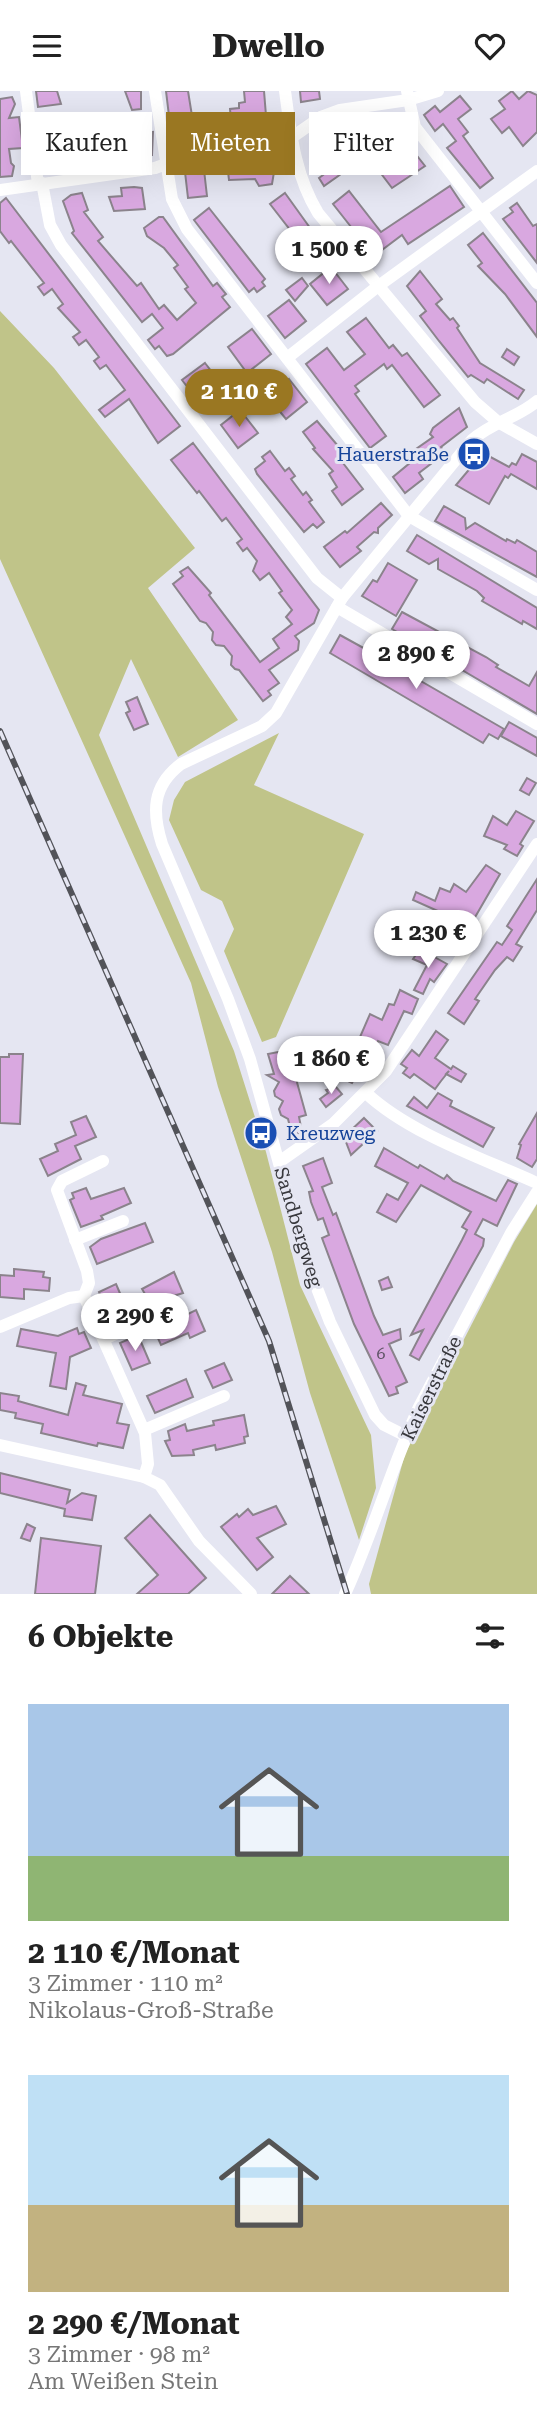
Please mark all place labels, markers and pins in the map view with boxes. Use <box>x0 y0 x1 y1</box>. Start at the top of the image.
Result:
pin: 1 500 € <box>264 227 394 286</box>
pin: 2 110 € <box>174 369 304 429</box>
bus stop icon: Hauerstraße <box>455 435 493 473</box>
place label: Hauerstraße <box>337 443 449 466</box>
pin: 2 890 € <box>351 631 481 691</box>
pin: 1 230 € <box>363 911 493 970</box>
pin: 1 860 € <box>266 1037 396 1096</box>
bus stop icon: Kreuzweg <box>242 1114 280 1152</box>
place label: Kreuzweg <box>286 1122 376 1145</box>
pin: 2 290 € <box>70 1293 200 1353</box>

